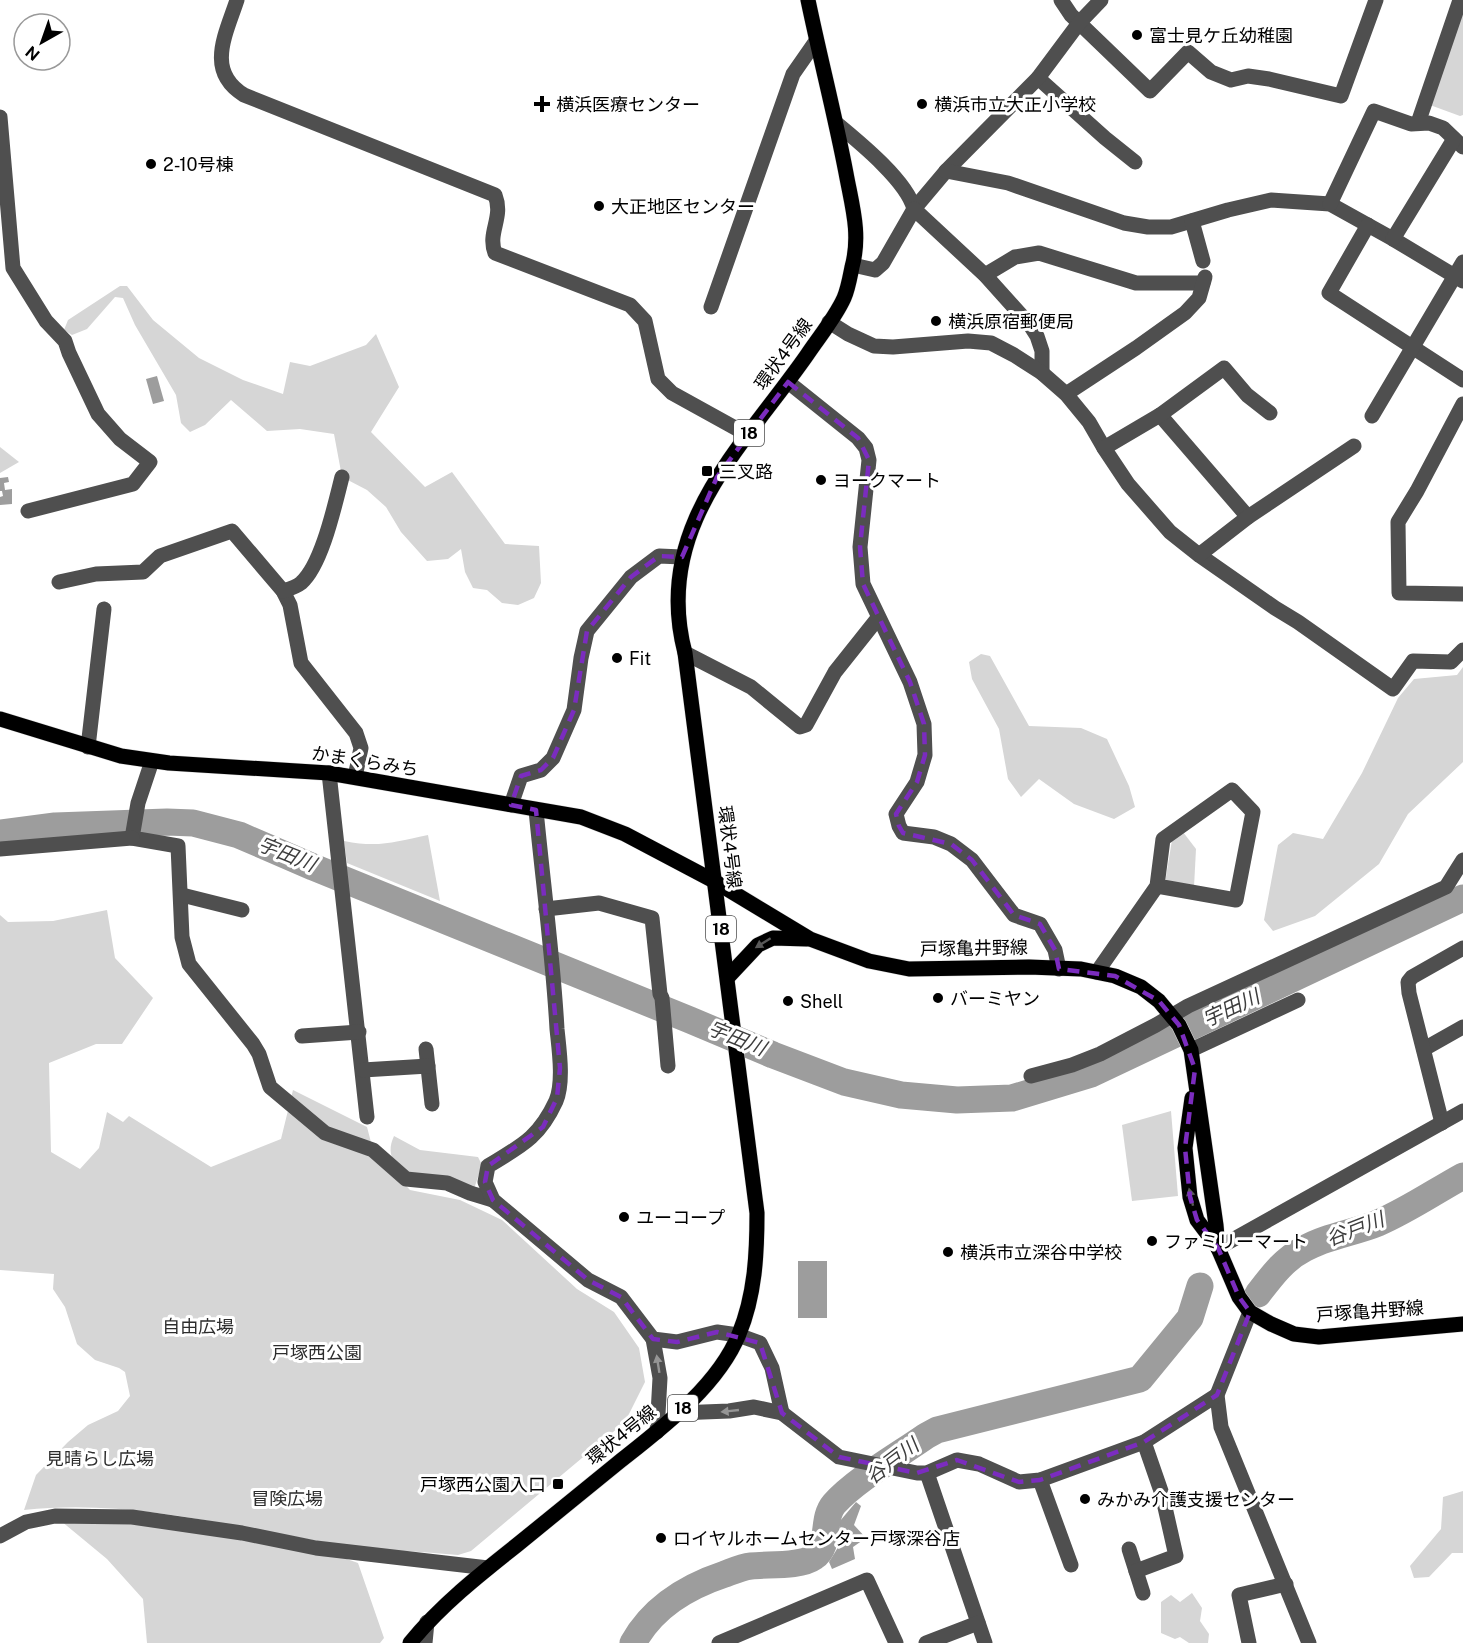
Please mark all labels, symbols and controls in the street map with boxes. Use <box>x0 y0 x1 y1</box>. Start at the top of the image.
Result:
north arrow <box>12 12 72 72</box>
place label: 富士見ケ丘幼稚園 <box>1149 25 1293 46</box>
marker: 富士見ケ丘幼稚園 <box>1130 28 1144 42</box>
text: N <box>22 42 44 64</box>
place label: 横浜医療センター <box>556 94 700 115</box>
place label: 横浜市立大正小学校 <box>934 94 1096 115</box>
marker: 横浜医療センター <box>533 95 551 113</box>
marker: 横浜市立大正小学校 <box>915 97 929 111</box>
place label: 2-10号棟 <box>163 154 234 175</box>
marker: 2-10号棟 <box>144 157 158 171</box>
place label: 大正地区センター <box>611 196 755 217</box>
marker: 大正地区センター <box>592 199 606 213</box>
place label: 横浜原宿郵便局 <box>948 311 1074 332</box>
street label: 環状4号線 <box>750 314 816 394</box>
marker: 横浜原宿郵便局 <box>929 314 943 328</box>
road number: 18 <box>734 420 764 446</box>
place label: 三叉路 <box>719 461 773 482</box>
marker: 三叉路 <box>700 464 714 478</box>
place label: ヨークマート <box>833 470 941 491</box>
marker: ヨークマート <box>814 473 828 487</box>
place label: Fit <box>629 648 651 669</box>
marker: Fit <box>610 651 624 665</box>
street label: かまくらみち <box>310 742 420 780</box>
street label: 環状4号線 <box>715 804 745 890</box>
water label: 宇田川 <box>255 832 321 877</box>
road number: 18 <box>706 916 736 942</box>
street label: 戸塚亀井野線 <box>920 937 1028 959</box>
one-way arrow <box>755 938 771 949</box>
water label: 宇田川 <box>1199 984 1265 1032</box>
place label: バーミヤン <box>950 988 1040 1009</box>
place label: Shell <box>800 991 843 1012</box>
marker: バーミヤン <box>931 991 945 1005</box>
marker: Shell <box>781 994 795 1008</box>
water label: 宇田川 <box>705 1016 771 1061</box>
one-way arrow <box>1185 1188 1195 1207</box>
water label: 谷戸川 <box>1323 1206 1389 1251</box>
place label: ユーコープ <box>636 1207 725 1228</box>
marker: ユーコープ <box>617 1210 631 1224</box>
place label: ファミリーマート <box>1164 1231 1308 1252</box>
marker: ファミリーマート <box>1145 1234 1159 1248</box>
place label: 横浜市立深谷中学校 <box>960 1242 1122 1263</box>
marker: 横浜市立深谷中学校 <box>941 1245 955 1259</box>
street label: 戸塚亀井野線 <box>1315 1297 1425 1325</box>
park label: 自由広場 <box>162 1316 234 1337</box>
park label: 戸塚西公園 <box>272 1342 362 1363</box>
one-way arrow <box>653 1355 662 1374</box>
road number: 18 <box>668 1395 698 1421</box>
street label: 環状4号線 <box>582 1401 660 1469</box>
one-way arrow <box>721 1406 740 1416</box>
water label: 谷戸川 <box>861 1432 925 1489</box>
park label: 見晴らし広場 <box>46 1448 154 1469</box>
place label: 戸塚西公園入口 <box>420 1474 546 1495</box>
marker: 戸塚西公園入口 <box>551 1477 565 1491</box>
park label: 冒険広場 <box>251 1488 323 1509</box>
place label: みかみ介護支援センター <box>1097 1489 1295 1510</box>
marker: みかみ介護支援センター <box>1078 1492 1092 1506</box>
place label: ロイヤルホームセンター戸塚深谷店 <box>673 1528 960 1549</box>
marker: ロイヤルホームセンター戸塚深谷店 <box>654 1531 668 1545</box>

